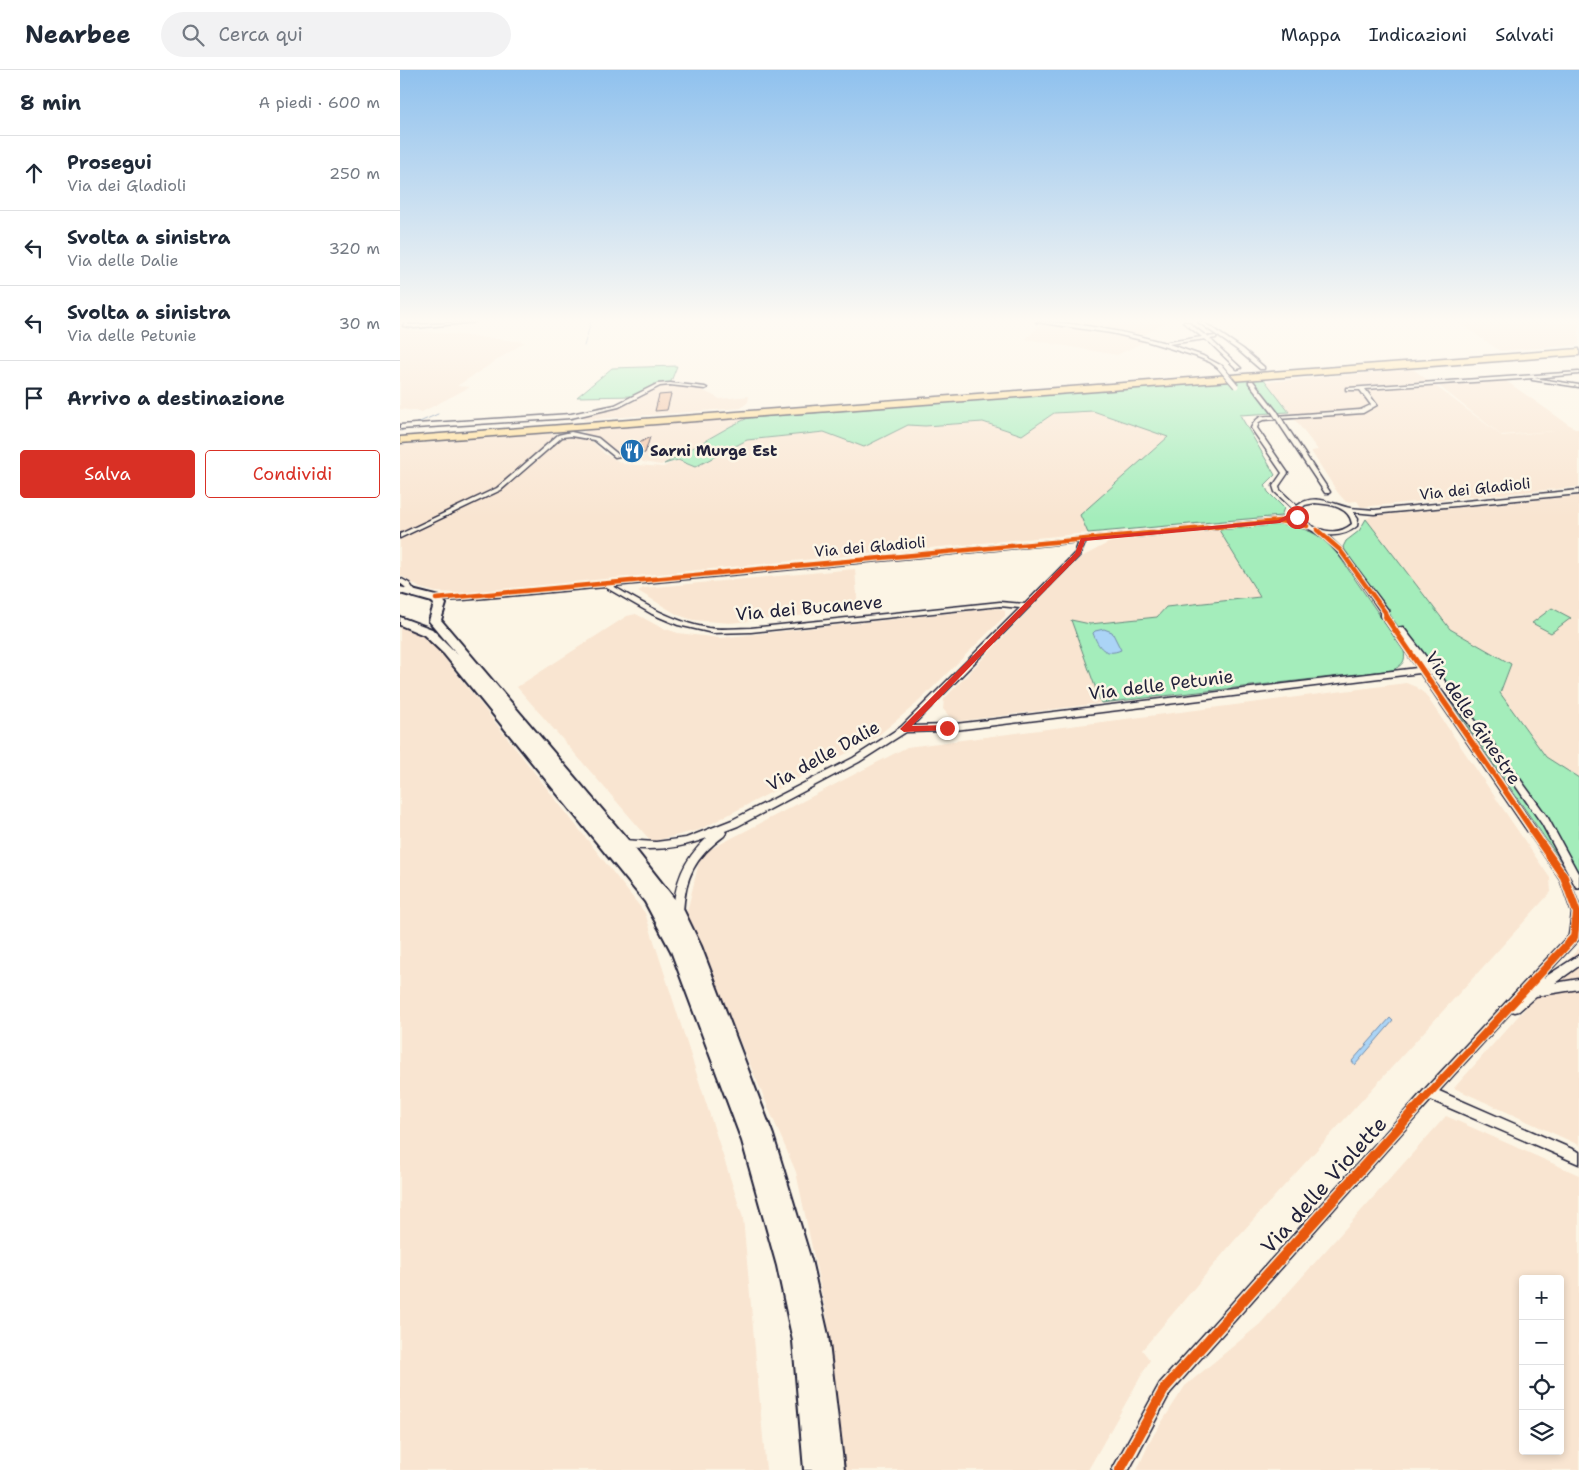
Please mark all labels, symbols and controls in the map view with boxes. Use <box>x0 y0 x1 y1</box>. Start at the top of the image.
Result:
search box <box>161 12 511 57</box>
text: Nearbee <box>25 19 131 51</box>
icon: search <box>179 21 207 49</box>
text: Cerca qui <box>219 22 303 47</box>
text: Mappa <box>1281 23 1341 47</box>
text: Indicazioni <box>1369 23 1467 47</box>
text: Salvati <box>1495 23 1554 47</box>
text: 8 min <box>20 89 81 117</box>
text: A piedi · 600 m <box>259 92 380 113</box>
text: Prosegui <box>67 150 152 175</box>
icon: ahead <box>20 159 48 187</box>
text: 250 m <box>329 163 380 184</box>
text: Via dei Gladioli <box>67 175 186 196</box>
text: Svolta a sinistra <box>67 225 230 250</box>
icon: left <box>20 234 48 262</box>
text: 320 m <box>329 238 380 259</box>
text: Via delle Dalie <box>67 250 179 271</box>
text: Svolta a sinistra <box>67 300 230 325</box>
icon: left <box>20 309 48 337</box>
text: 30 m <box>339 313 380 334</box>
text: Via delle Petunie <box>67 325 197 346</box>
icon: arrive <box>20 384 48 412</box>
text: Arrivo a destinazione <box>67 386 285 411</box>
restaurant icon: Sarni Murge Est <box>619 438 645 464</box>
place label: Sarni Murge Est <box>650 441 777 461</box>
button: Salva <box>20 450 195 498</box>
button: Condividi <box>205 450 380 498</box>
street label: Via dei Gladioli <box>1418 473 1532 505</box>
route start <box>1286 506 1309 529</box>
street label: Via dei Gladioli <box>813 532 927 562</box>
street label: Via dei Bucaneve <box>734 590 884 626</box>
street label: Via delle Ginestre <box>1419 647 1527 789</box>
street label: Via delle Petunie <box>1087 664 1235 706</box>
street label: Via delle Dalie <box>762 715 884 797</box>
route end <box>936 717 959 740</box>
street label: Via delle Violette <box>1255 1110 1393 1260</box>
map controls <box>1519 1275 1564 1455</box>
button: + <box>1519 1275 1564 1320</box>
button: − <box>1519 1320 1564 1365</box>
button: locate <box>1519 1365 1564 1410</box>
button: layers <box>1519 1410 1564 1455</box>

